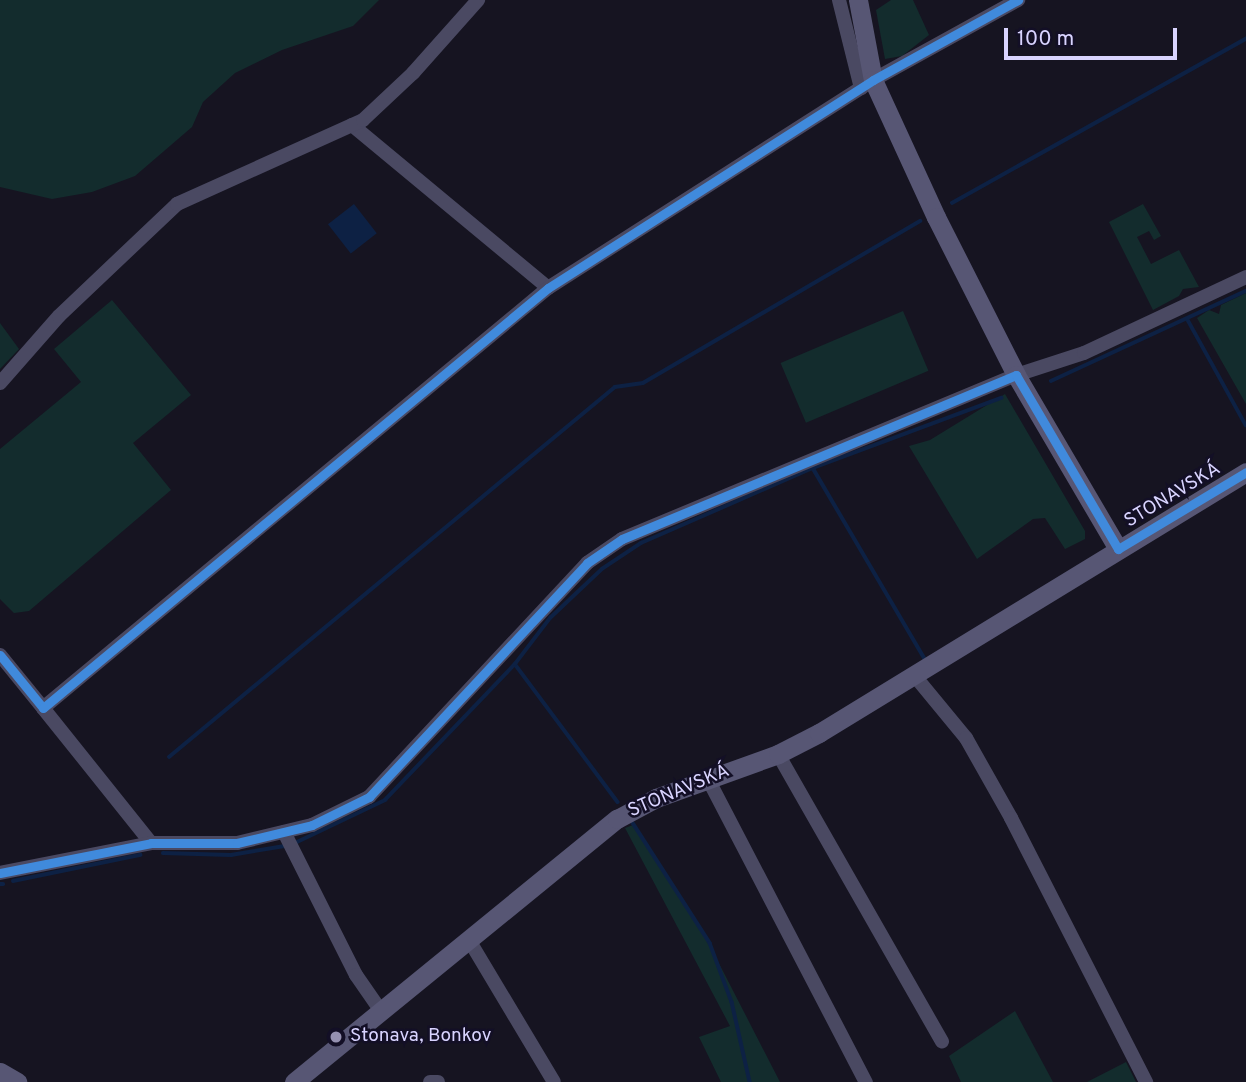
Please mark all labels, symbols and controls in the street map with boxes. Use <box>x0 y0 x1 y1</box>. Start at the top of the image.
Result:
scale bar <box>1008 14 1181 58</box>
text: 100 m <box>1017 26 1074 53</box>
street label: STONAVSKÁ <box>1121 458 1225 534</box>
street label: STONAVSKÁ <box>625 760 733 824</box>
place label: Stonava, Bonkov <box>350 1026 492 1048</box>
marker: Stonava, Bonkov <box>328 1029 344 1045</box>

